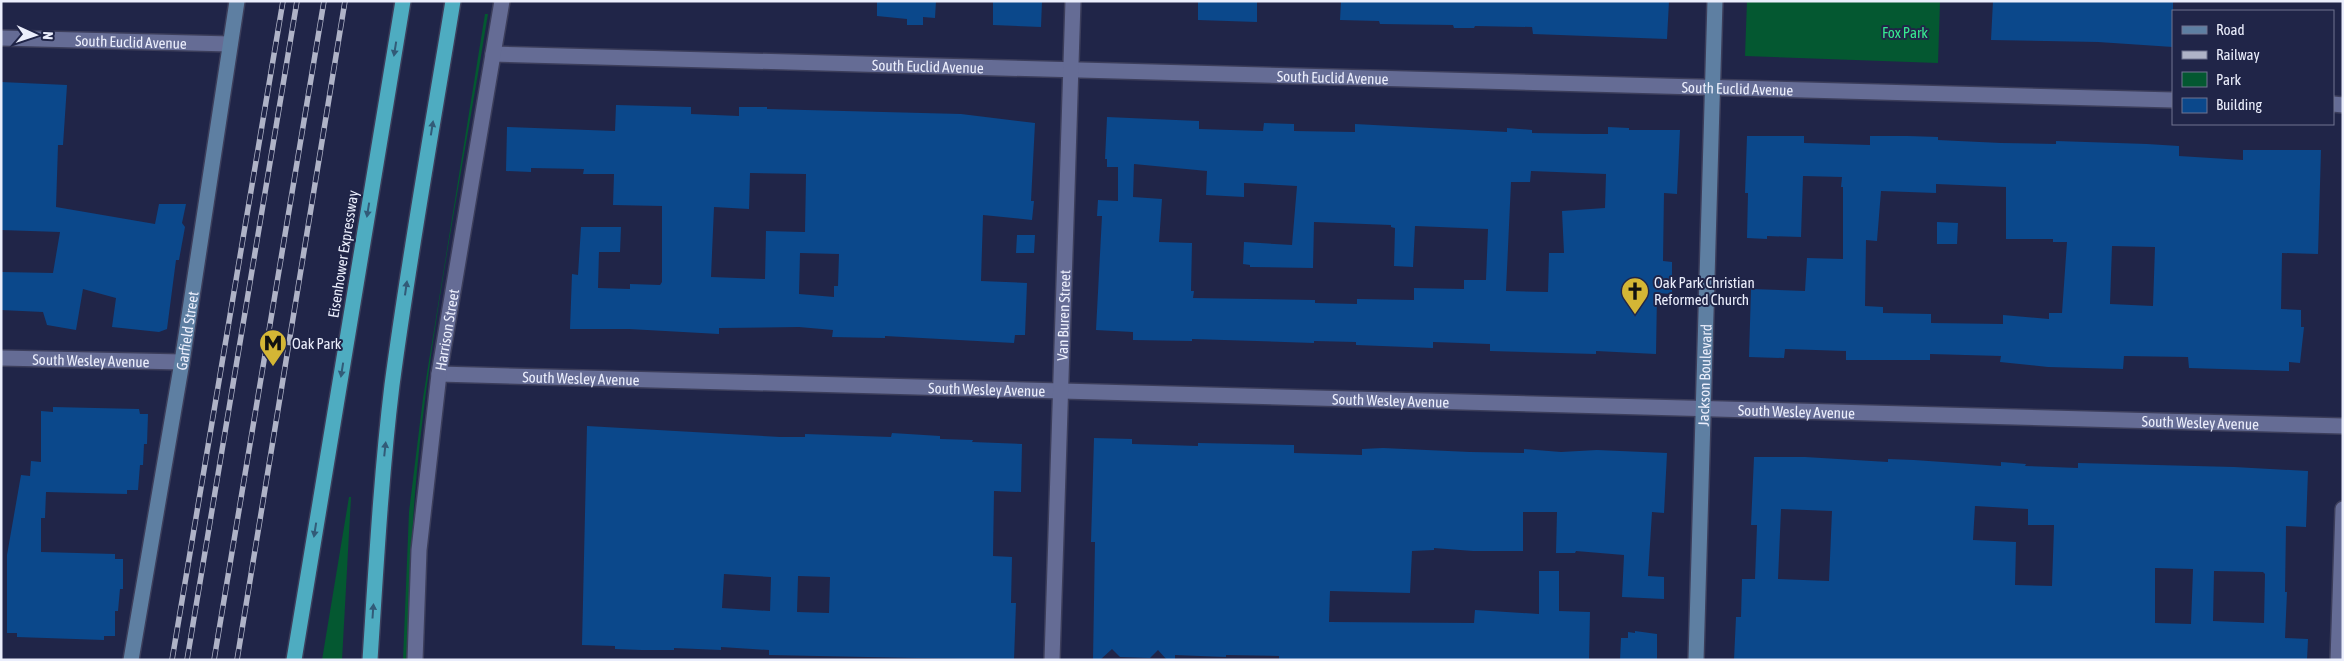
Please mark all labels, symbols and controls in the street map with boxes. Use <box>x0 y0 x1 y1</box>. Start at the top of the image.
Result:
north arrow <box>10 10 60 60</box>
legend <box>2172 10 2334 125</box>
text: Road <box>2216 21 2245 38</box>
park label: Fox Park <box>1882 24 1928 41</box>
text: N <box>40 31 56 40</box>
street label: South Euclid Avenue <box>75 31 187 51</box>
one-way arrow <box>390 42 398 58</box>
text: Railway <box>2216 46 2260 63</box>
street label: South Euclid Avenue <box>872 56 984 76</box>
street label: South Euclid Avenue <box>1277 67 1389 87</box>
text: Park <box>2216 71 2241 88</box>
street label: South Euclid Avenue <box>1681 78 1794 98</box>
text: Building <box>2216 96 2262 113</box>
one-way arrow <box>428 119 436 135</box>
street label: Eisenhower Expressway <box>325 189 361 319</box>
one-way arrow <box>364 202 372 218</box>
street label: Van Buren Street <box>1053 269 1073 361</box>
place label: Oak Park Christian Reformed Church <box>1654 274 1755 308</box>
church icon: Oak Park Christian Reformed Church <box>1620 276 1650 315</box>
one-way arrow <box>402 280 410 296</box>
street label: Harrison Street <box>431 288 462 372</box>
street label: Garfield Street <box>172 290 201 371</box>
street label: Jackson Boulevard <box>1694 324 1714 426</box>
metro station icon: Oak Park <box>258 328 288 367</box>
place label: Oak Park <box>292 335 342 352</box>
street label: South Wesley Avenue <box>32 350 150 370</box>
one-way arrow <box>337 362 345 378</box>
street label: South Wesley Avenue <box>522 368 640 388</box>
street label: South Wesley Avenue <box>928 379 1046 399</box>
street label: South Wesley Avenue <box>1332 390 1450 410</box>
street label: South Wesley Avenue <box>1738 401 1855 421</box>
street label: South Wesley Avenue <box>2142 412 2259 432</box>
one-way arrow <box>381 441 389 457</box>
one-way arrow <box>311 523 319 539</box>
one-way arrow <box>370 603 378 619</box>

